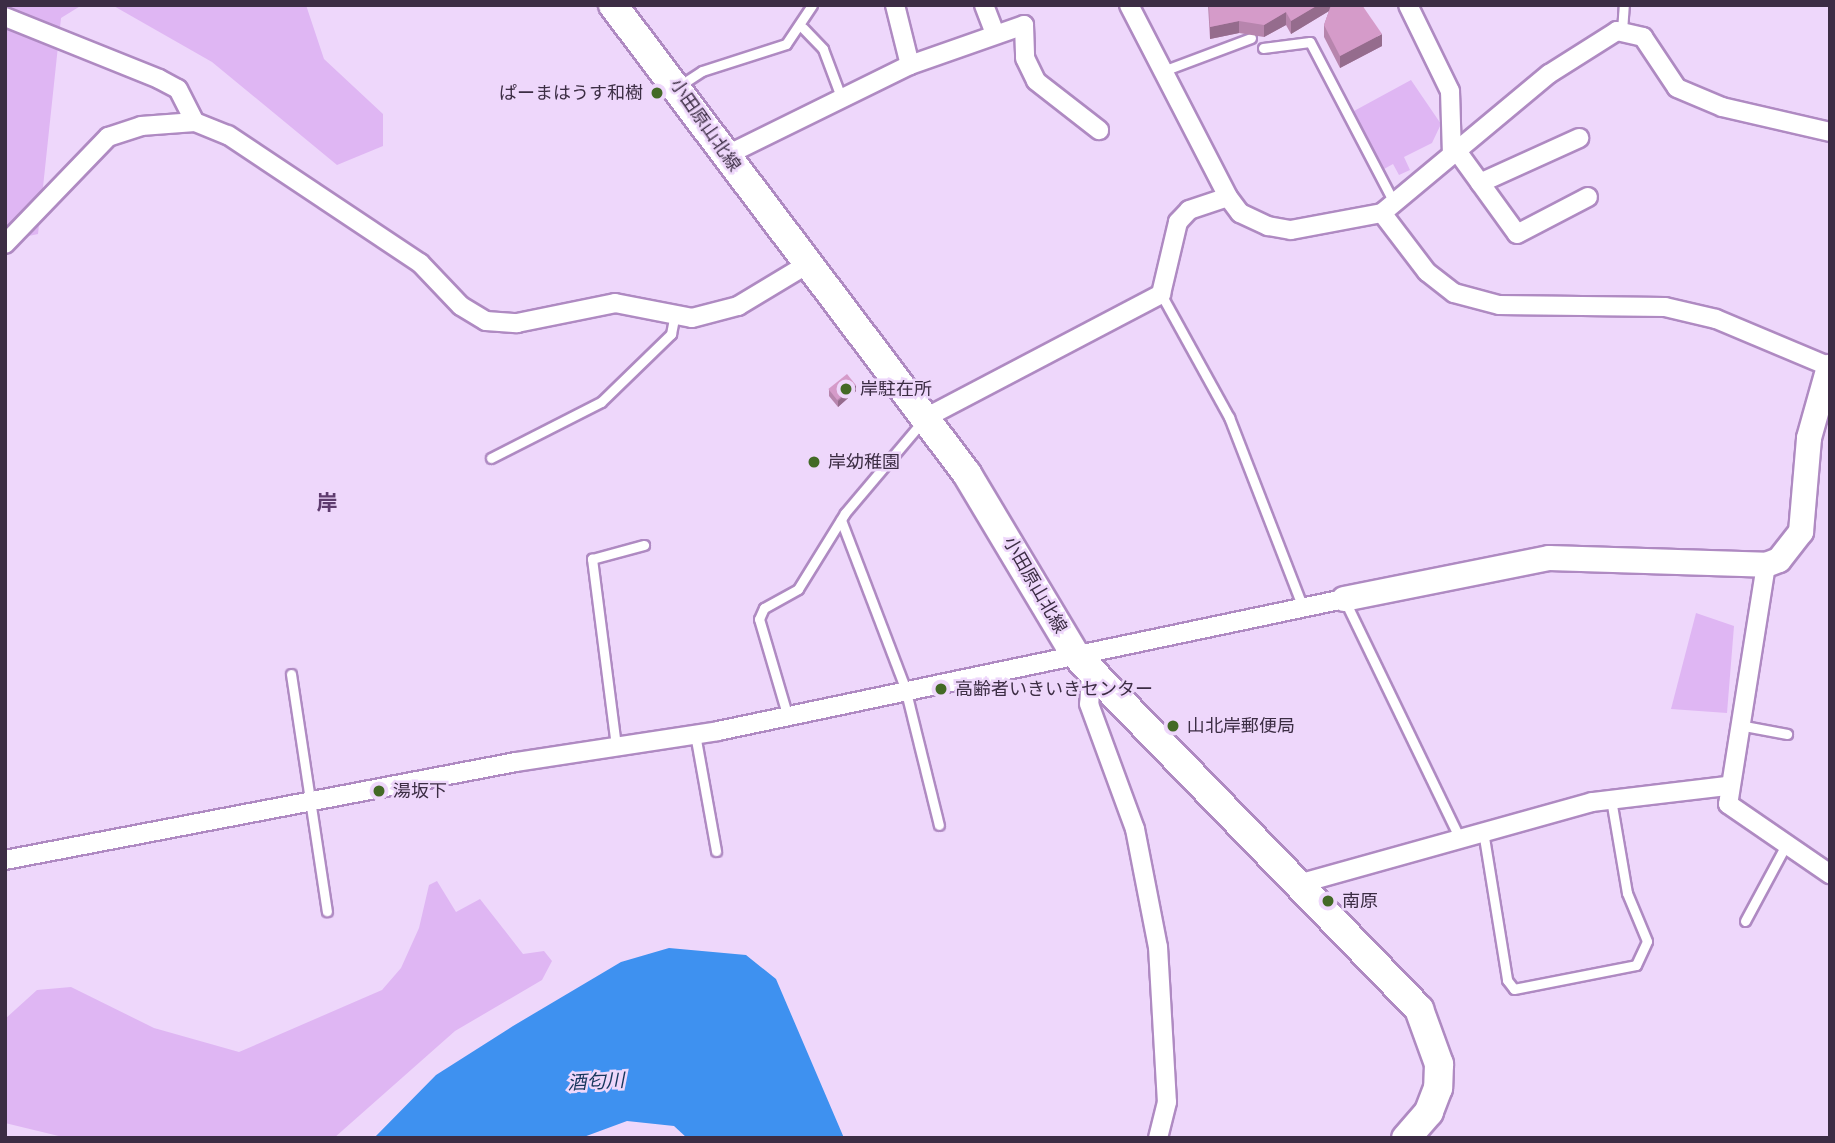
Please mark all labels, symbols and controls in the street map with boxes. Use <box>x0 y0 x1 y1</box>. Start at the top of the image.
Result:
street label: 小田原山北線 <box>665 75 745 175</box>
place label: ぱーまはうす和樹 <box>499 82 643 104</box>
marker: ぱーまはうす和樹 <box>649 85 665 101</box>
place label: 岸駐在所 <box>860 378 932 400</box>
marker: 岸駐在所 <box>838 381 854 397</box>
place label: 岸幼稚園 <box>828 451 900 473</box>
marker: 岸幼稚園 <box>806 454 822 470</box>
district label: 岸 <box>317 490 337 516</box>
street label: 小田原山北線 <box>999 533 1071 637</box>
place label: 高齢者いきいきセンター <box>955 678 1153 700</box>
marker: 高齢者いきいきセンター <box>933 681 949 697</box>
place label: 山北岸郵便局 <box>1187 715 1295 737</box>
marker: 山北岸郵便局 <box>1165 718 1181 734</box>
place label: 湯坂下 <box>393 780 447 802</box>
marker: 湯坂下 <box>371 783 387 799</box>
place label: 南原 <box>1342 890 1378 912</box>
marker: 南原 <box>1320 893 1336 909</box>
water label: 酒匂川 <box>567 1069 625 1095</box>

